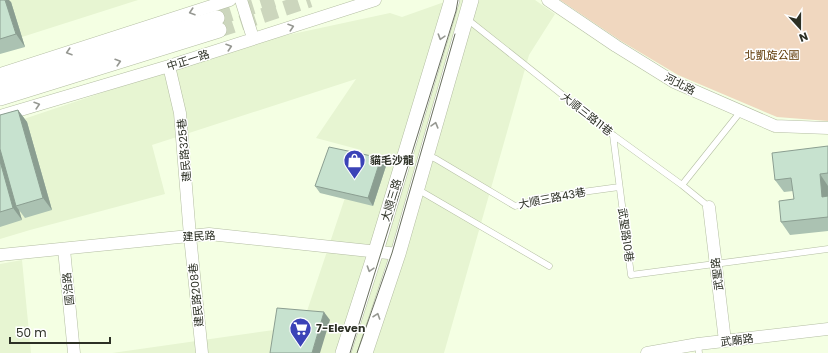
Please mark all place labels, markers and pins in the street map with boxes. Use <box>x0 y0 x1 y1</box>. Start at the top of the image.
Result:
shop icon: 貓毛沙龍 <box>341 147 367 180</box>
place label: 貓毛沙龍 <box>370 152 414 168</box>
supermarket icon: 7-Eleven <box>287 315 313 348</box>
place label: 7-Eleven <box>316 320 365 336</box>

